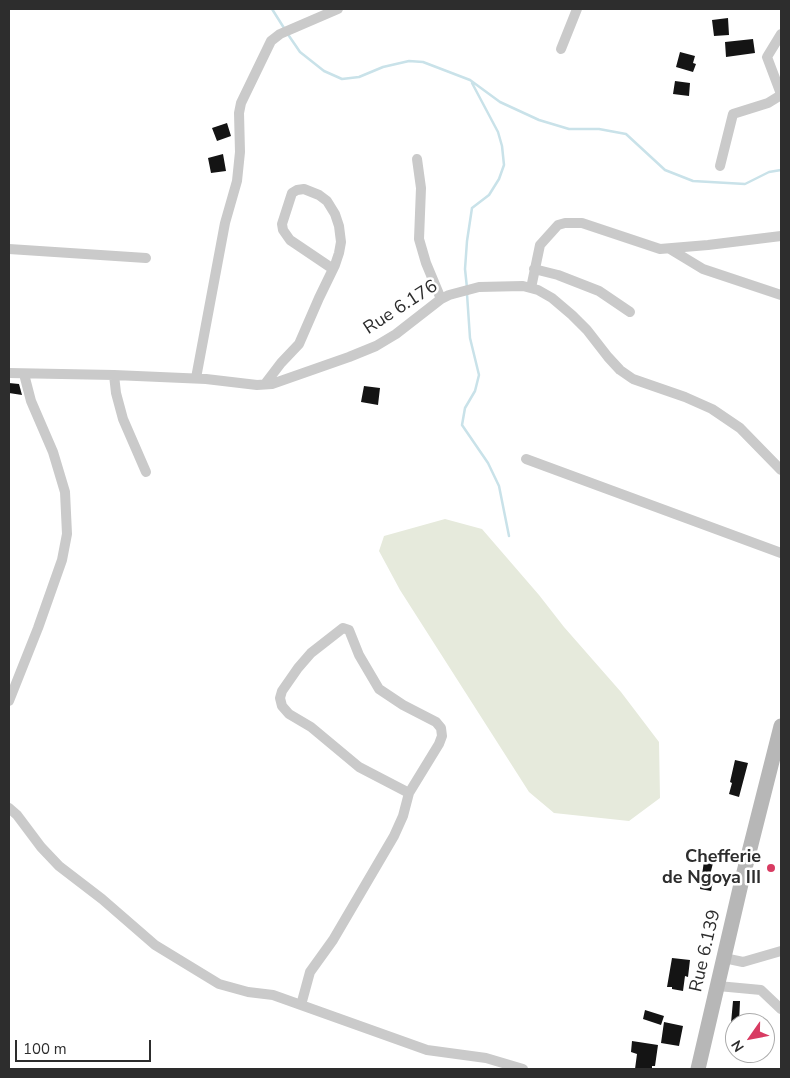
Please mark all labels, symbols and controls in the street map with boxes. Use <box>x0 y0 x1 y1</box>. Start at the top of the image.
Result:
street label: Rue 6.176 <box>360 276 442 340</box>
place label: Chefferie de Ngoya III <box>662 847 761 890</box>
marker: Chefferie de Ngoya III <box>765 862 777 874</box>
street label: Rue 6.139 <box>686 908 726 994</box>
north arrow <box>725 1013 775 1063</box>
scale bar <box>18 1030 154 1062</box>
text: N <box>727 1036 749 1055</box>
text: 100 m <box>23 1039 67 1059</box>

